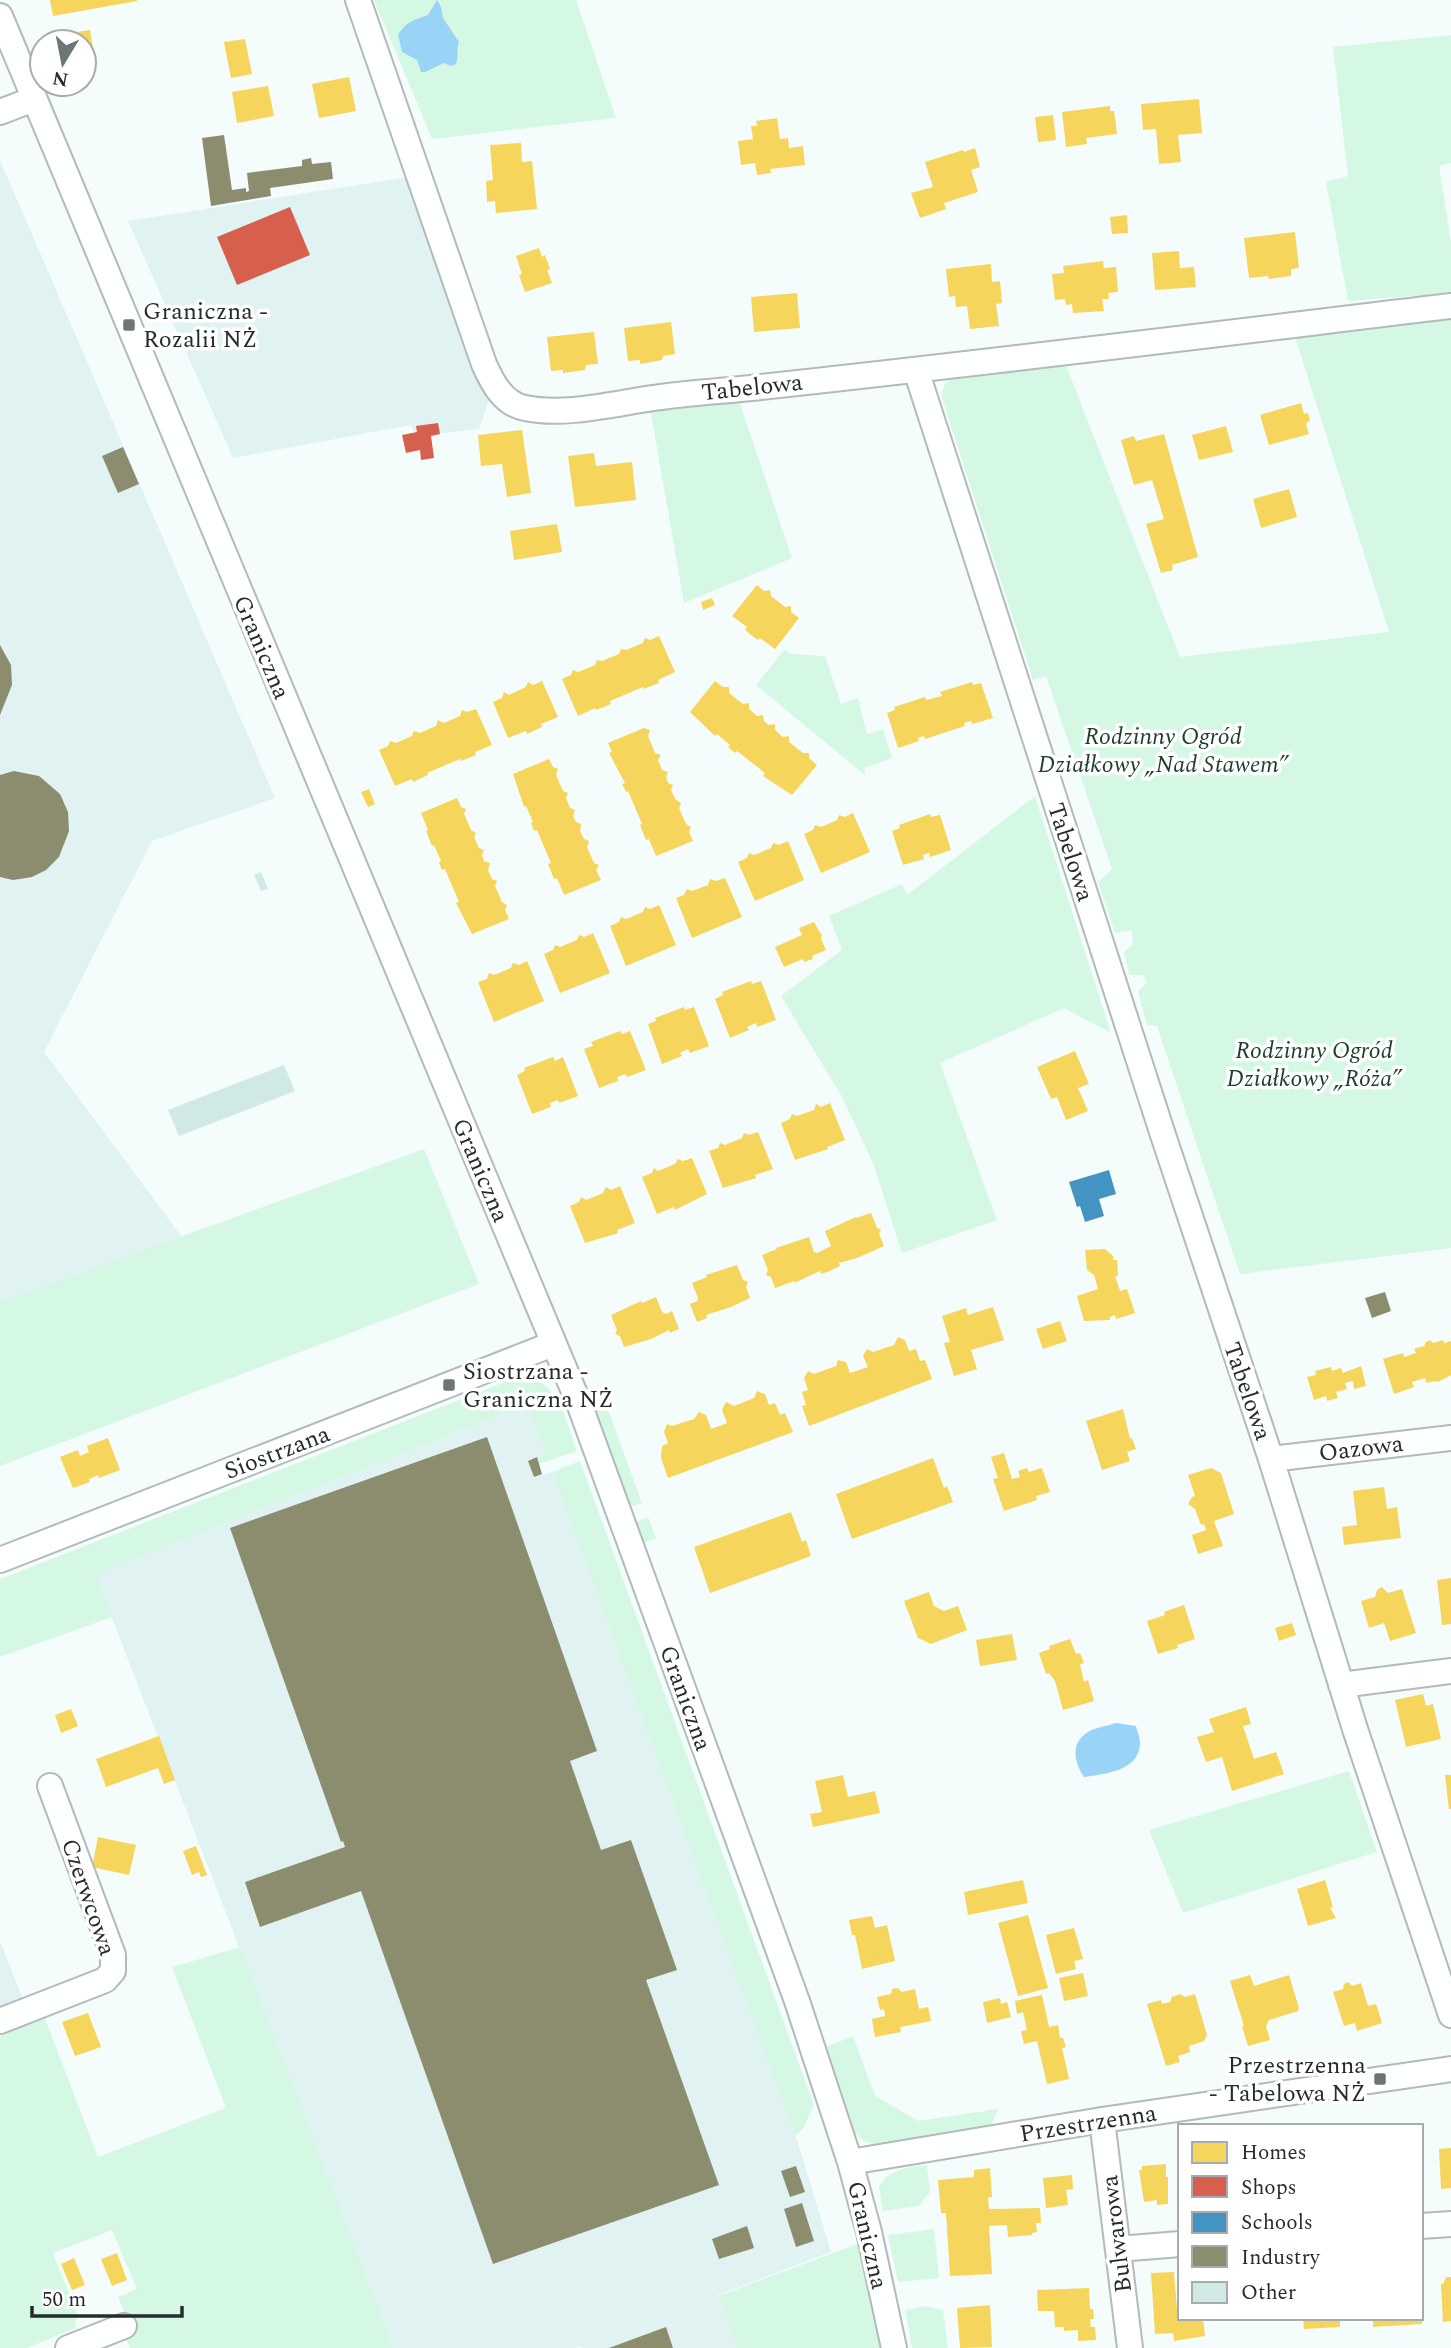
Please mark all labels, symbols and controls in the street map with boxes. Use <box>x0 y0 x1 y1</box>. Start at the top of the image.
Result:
north arrow <box>28 28 98 98</box>
text: N <box>50 63 70 94</box>
place label: Graniczna - Rozalii NŻ <box>143 294 268 358</box>
marker: Graniczna - Rozalii NŻ <box>121 317 137 333</box>
street label: Tabelowa <box>700 365 805 411</box>
street label: Graniczna <box>223 590 299 705</box>
park label: Rodzinny Ogród Działkowy „Nad Stawem” <box>1038 719 1290 783</box>
street label: Tabelowa <box>1037 798 1103 907</box>
park label: Rodzinny Ogród Działkowy „Róża” <box>1227 1033 1403 1097</box>
street label: Graniczna <box>442 1113 518 1228</box>
street label: Tabelowa <box>1213 1337 1281 1446</box>
place label: Siostrzana - Graniczna NŻ <box>463 1354 613 1418</box>
marker: Siostrzana - Graniczna NŻ <box>441 1377 457 1393</box>
street label: Siostrzana <box>219 1416 336 1490</box>
street label: Oazowa <box>1317 1426 1406 1472</box>
street label: Graniczna <box>649 1641 721 1756</box>
street label: Czerwcowa <box>51 1834 125 1961</box>
place label: Przestrzenna - Tabelowa NŻ <box>1209 2048 1366 2112</box>
marker: Przestrzenna - Tabelowa NŻ <box>1372 2071 1388 2087</box>
street label: Przestrzenna <box>1017 2095 1160 2153</box>
legend <box>1178 2124 1423 2320</box>
text: Homes <box>1241 2137 1307 2169</box>
text: Shops <box>1241 2172 1297 2204</box>
street label: Bulwarowa <box>1092 2173 1142 2295</box>
street label: Graniczna <box>837 2178 897 2293</box>
text: Schools <box>1241 2207 1313 2239</box>
text: Industry <box>1241 2242 1321 2274</box>
scale bar <box>32 2274 182 2318</box>
text: Other <box>1241 2277 1296 2309</box>
text: 50 m <box>42 2284 86 2316</box>

